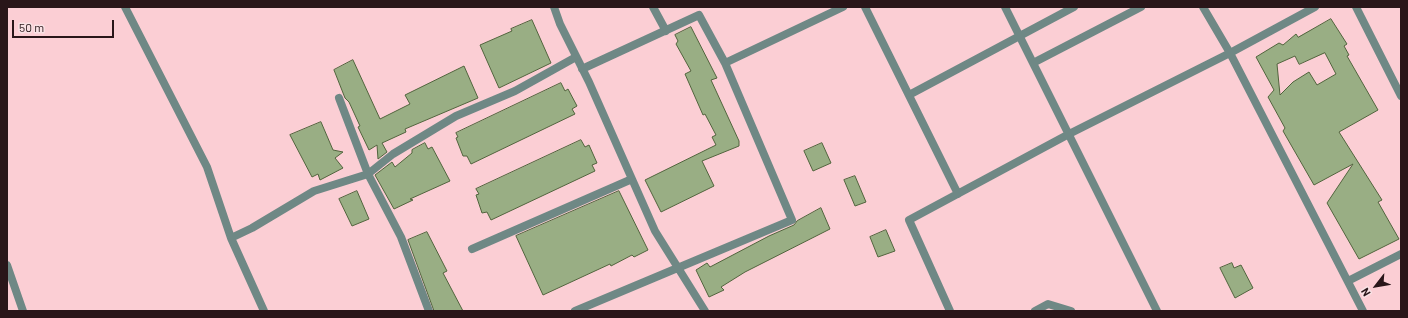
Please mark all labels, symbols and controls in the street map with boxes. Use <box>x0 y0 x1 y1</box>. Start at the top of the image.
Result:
scale bar <box>14 12 116 38</box>
text: 50 m <box>19 20 44 34</box>
north arrow <box>1356 266 1396 306</box>
text: N <box>1358 286 1373 299</box>

